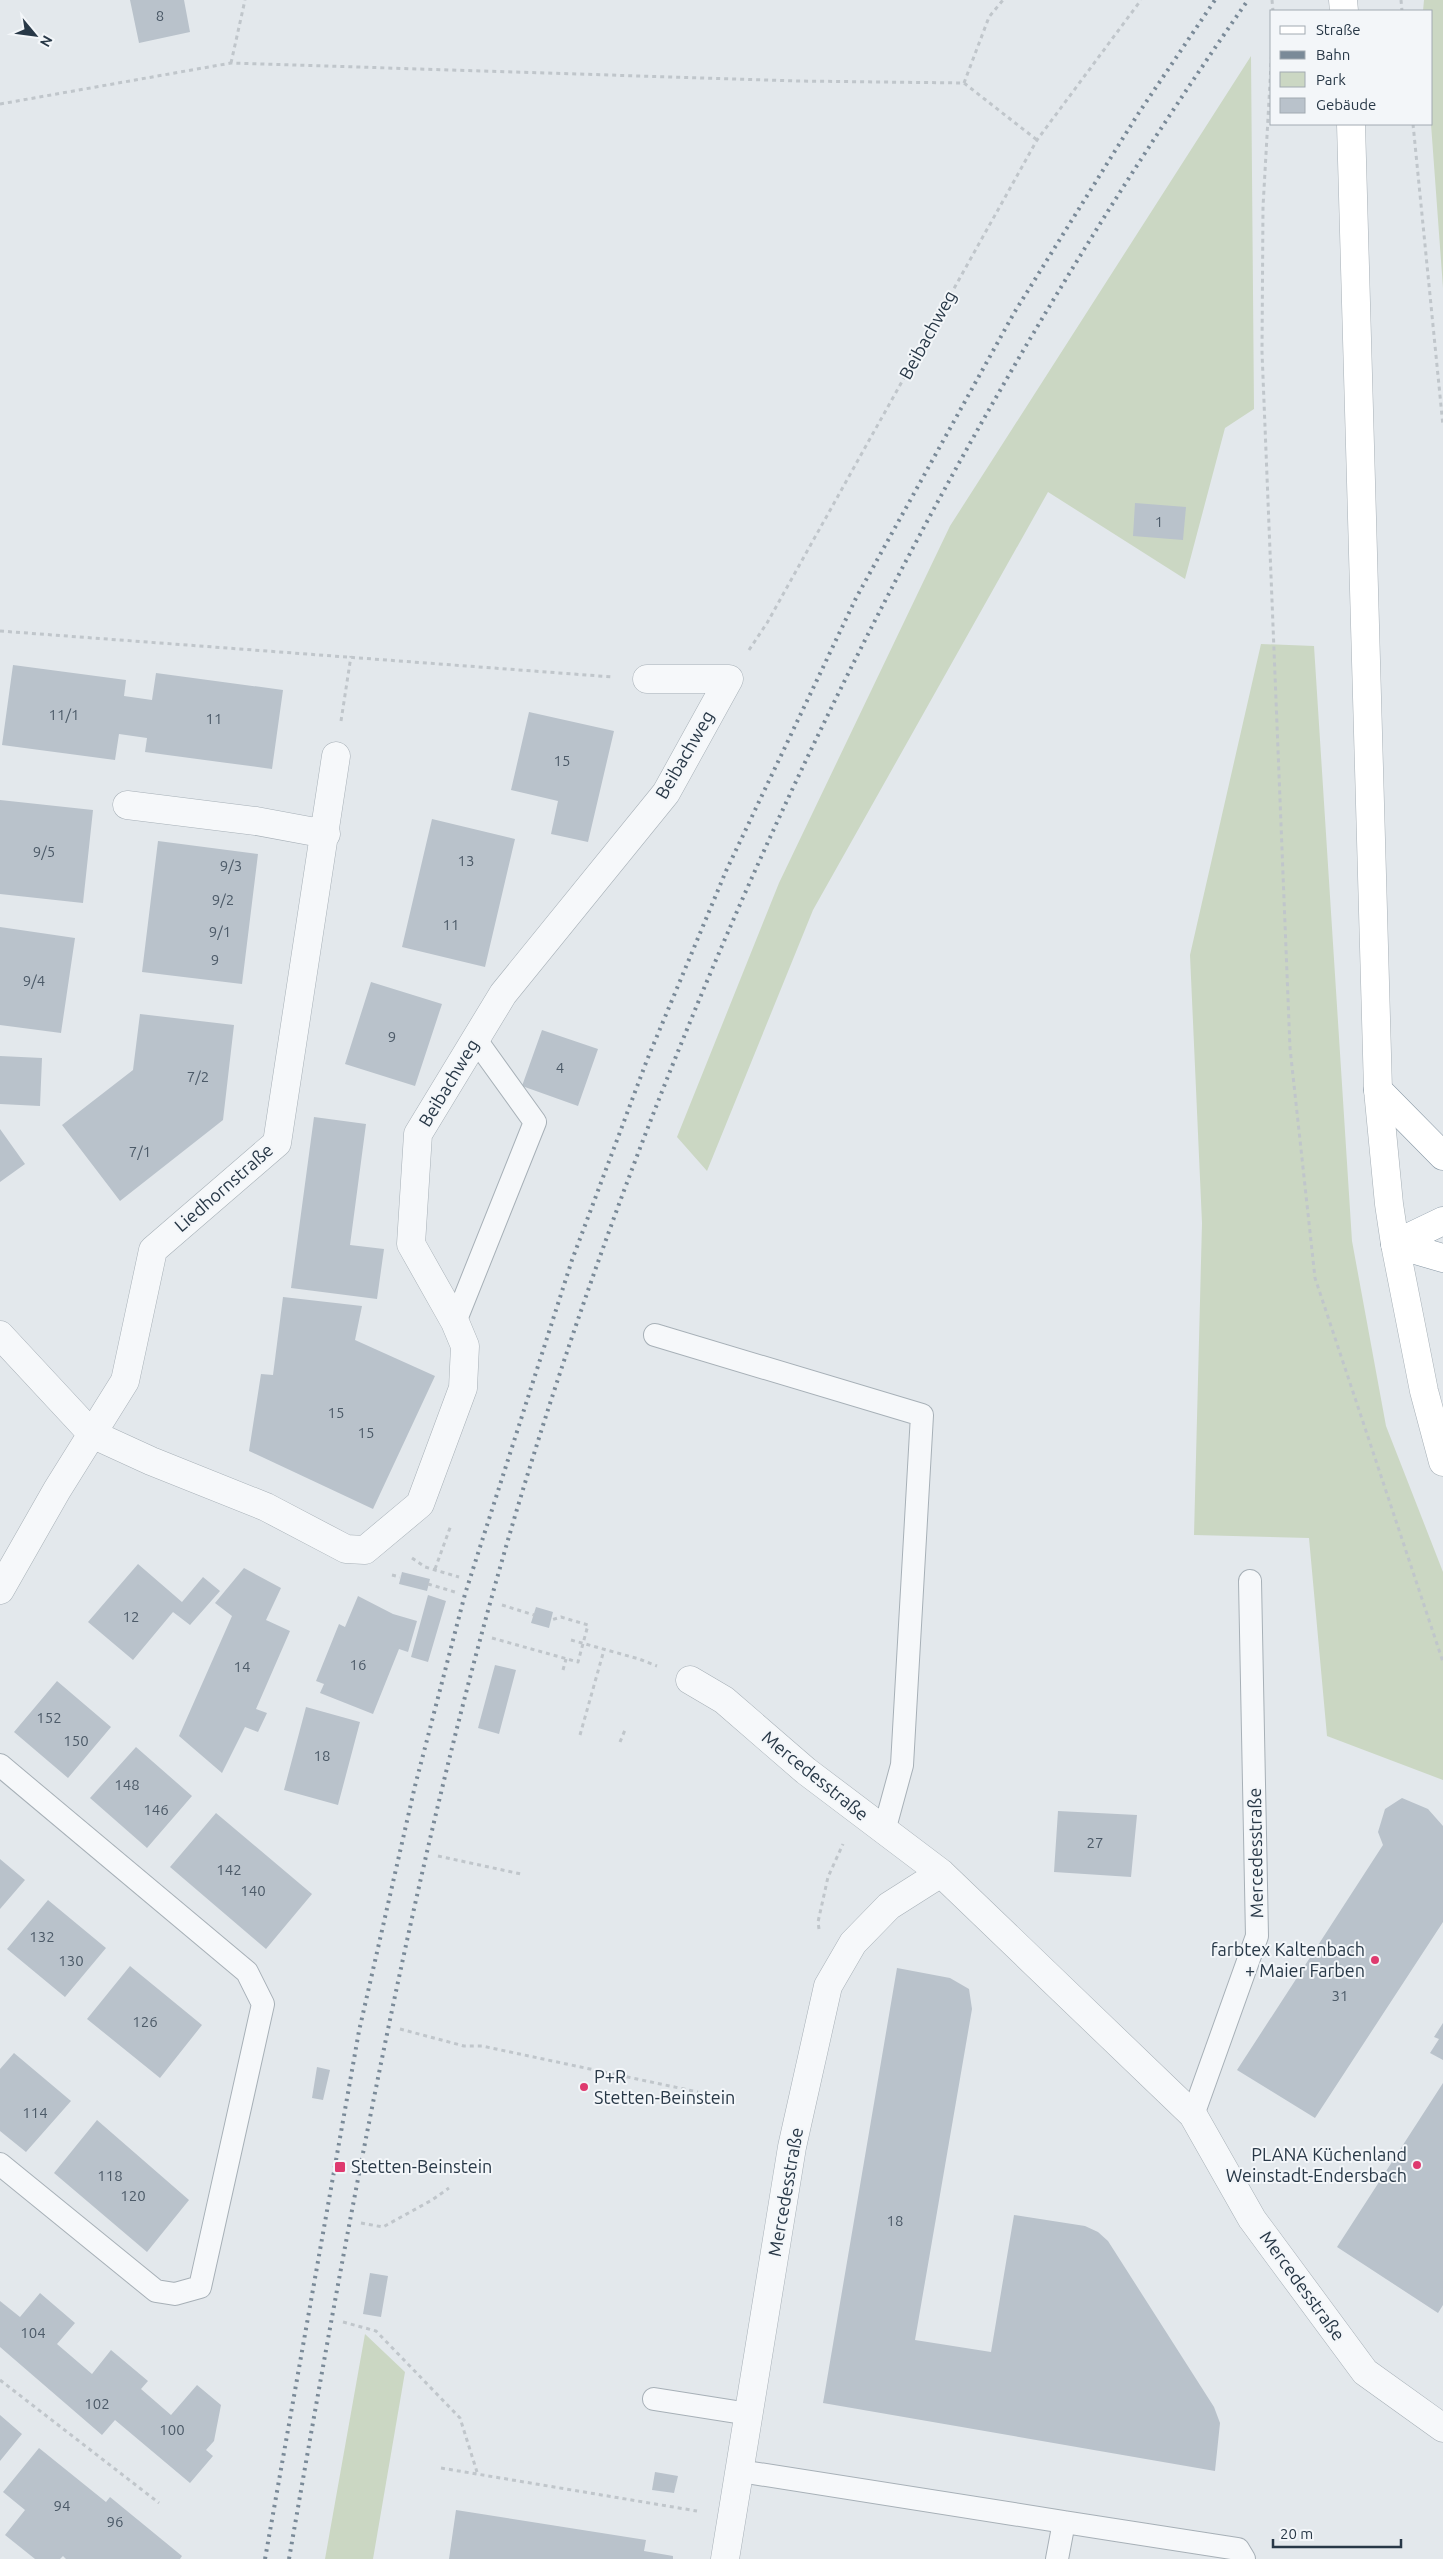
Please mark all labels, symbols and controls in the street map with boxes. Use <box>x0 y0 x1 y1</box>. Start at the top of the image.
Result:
house number: 8 <box>156 7 164 24</box>
north arrow <box>10 10 60 60</box>
legend <box>1270 10 1433 125</box>
text: Straße <box>1316 21 1360 38</box>
text: N <box>37 33 56 50</box>
text: Bahn <box>1316 46 1350 63</box>
text: Park <box>1316 71 1346 88</box>
text: Gebäude <box>1316 96 1376 113</box>
street label: Beibachweg <box>895 287 960 382</box>
house number: 1 <box>1155 513 1163 530</box>
house number: 11/1 <box>49 706 79 723</box>
street label: Beibachweg <box>651 707 717 802</box>
house number: 11 <box>206 710 222 727</box>
house number: 15 <box>554 752 570 769</box>
house number: 9/5 <box>33 843 55 860</box>
house number: 13 <box>458 852 474 869</box>
house number: 9/3 <box>220 857 242 874</box>
house number: 9/2 <box>212 891 234 908</box>
house number: 11 <box>443 916 459 933</box>
house number: 9/1 <box>209 923 231 940</box>
house number: 9 <box>211 951 219 968</box>
house number: 9/4 <box>23 972 45 989</box>
house number: 9 <box>388 1028 396 1045</box>
street label: Beibachweg <box>414 1035 482 1130</box>
house number: 4 <box>556 1059 564 1076</box>
house number: 7/2 <box>187 1068 209 1085</box>
street label: Liedhornstraße <box>170 1139 277 1235</box>
house number: 7/1 <box>129 1143 151 1160</box>
house number: 15 <box>328 1404 344 1421</box>
house number: 15 <box>358 1424 374 1441</box>
house number: 12 <box>123 1608 139 1625</box>
house number: 16 <box>350 1656 366 1673</box>
house number: 14 <box>234 1658 250 1675</box>
house number: 152 <box>36 1709 62 1726</box>
street label: Mercedesstraße <box>759 1726 873 1824</box>
house number: 150 <box>63 1732 89 1749</box>
house number: 18 <box>314 1747 330 1764</box>
house number: 148 <box>114 1776 140 1793</box>
street label: Mercedesstraße <box>1244 1788 1266 1919</box>
house number: 146 <box>143 1801 169 1818</box>
house number: 27 <box>1087 1834 1103 1851</box>
house number: 142 <box>216 1861 242 1878</box>
house number: 140 <box>240 1882 266 1899</box>
house number: 132 <box>29 1928 55 1945</box>
place label: farbtex Kaltenbach + Maier Farben <box>1211 1939 1365 1980</box>
house number: 130 <box>58 1952 84 1969</box>
marker: farbtex Kaltenbach + Maier Farben <box>1369 1954 1381 1966</box>
house number: 31 <box>1332 1987 1348 2004</box>
house number: 126 <box>132 2013 158 2030</box>
place label: P+R Stetten-Beinstein <box>594 2066 735 2107</box>
marker: P+R Stetten-Beinstein <box>578 2081 590 2093</box>
house number: 114 <box>22 2104 48 2121</box>
street label: Mercedesstraße <box>764 2126 806 2258</box>
place label: PLANA Küchenland Weinstadt-Endersbach <box>1226 2144 1407 2185</box>
place label: Stetten-Beinstein <box>351 2156 492 2176</box>
marker: PLANA Küchenland Weinstadt-Endersbach <box>1411 2159 1423 2171</box>
marker: Stetten-Beinstein <box>333 2160 347 2174</box>
house number: 118 <box>97 2167 123 2184</box>
house number: 120 <box>120 2187 146 2204</box>
house number: 18 <box>887 2212 903 2229</box>
street label: Mercedesstraße <box>1256 2227 1349 2344</box>
house number: 104 <box>20 2324 46 2341</box>
house number: 102 <box>84 2395 110 2412</box>
house number: 100 <box>159 2421 185 2438</box>
house number: 94 <box>54 2497 70 2514</box>
house number: 96 <box>107 2513 123 2530</box>
scale bar <box>1273 2516 1400 2548</box>
text: 20 m <box>1280 2525 1313 2542</box>

